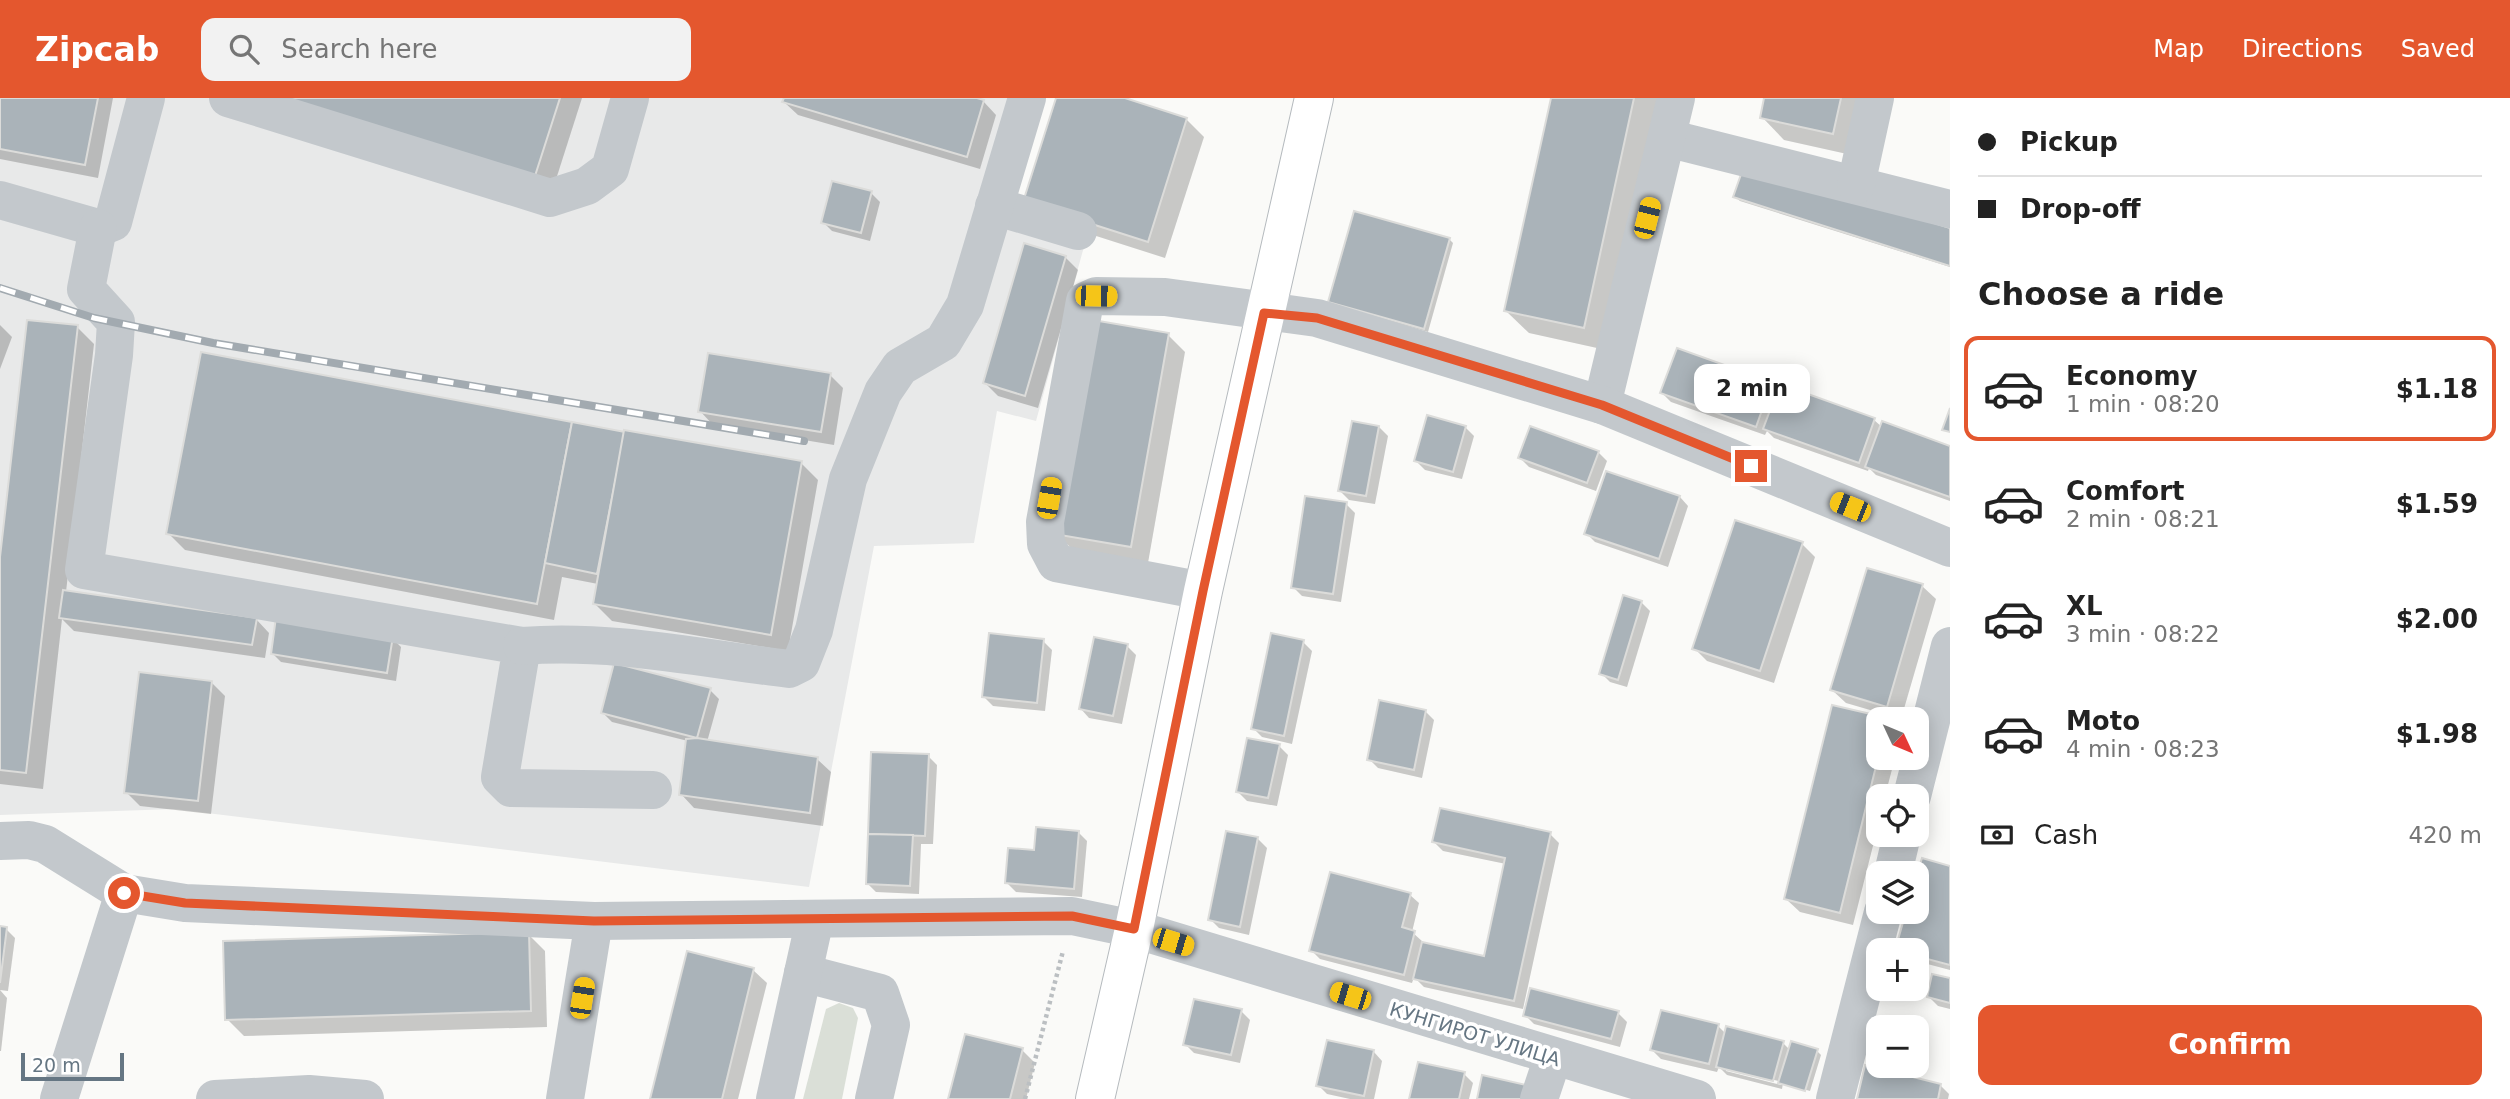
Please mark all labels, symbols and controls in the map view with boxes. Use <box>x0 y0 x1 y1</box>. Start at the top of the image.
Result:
search box <box>201 18 691 81</box>
text: Zipcab <box>35 30 159 69</box>
icon: search <box>225 30 263 68</box>
text: Search here <box>281 34 438 64</box>
text: Map <box>2153 35 2204 63</box>
text: Directions <box>2242 35 2363 63</box>
text: Saved <box>2401 35 2475 63</box>
text: Pickup <box>2020 127 2118 157</box>
text: Drop-off <box>2020 194 2141 224</box>
car <box>1632 195 1663 241</box>
text: Choose a ride <box>1978 275 2224 313</box>
car <box>1075 285 1118 307</box>
icon: car <box>1982 357 2045 420</box>
text: Economy <box>2066 361 2197 391</box>
callout: 2 min <box>1693 364 1809 414</box>
text: $1.18 <box>2396 374 2478 404</box>
text: 2 min <box>1716 375 1788 401</box>
text: 1 min · 08:20 <box>2066 391 2220 417</box>
route end <box>1735 450 1767 482</box>
icon: car <box>1982 472 2045 535</box>
car <box>1036 475 1063 521</box>
text: Comfort <box>2066 476 2184 506</box>
car <box>1827 489 1874 525</box>
text: $1.59 <box>2396 489 2478 519</box>
text: 2 min · 08:21 <box>2066 506 2220 532</box>
icon: car <box>1982 587 2045 650</box>
text: XL <box>2066 591 2103 621</box>
text: $2.00 <box>2396 604 2478 634</box>
text: 3 min · 08:22 <box>2066 621 2220 647</box>
icon: car <box>1982 702 2045 765</box>
text: Moto <box>2066 706 2140 736</box>
north arrow <box>1866 707 1928 770</box>
map controls <box>1866 707 1929 1078</box>
text: $1.98 <box>2396 719 2478 749</box>
text: 4 min · 08:23 <box>2066 736 2220 762</box>
button: locate <box>1866 784 1929 847</box>
icon: cash <box>1978 816 2016 854</box>
text: Cash <box>2034 820 2098 850</box>
text: 420 m <box>2408 822 2482 848</box>
button: layers <box>1866 861 1929 924</box>
route start <box>108 877 140 909</box>
car <box>1150 926 1197 958</box>
button: + <box>1866 938 1929 1001</box>
car <box>569 976 596 1020</box>
car <box>1327 980 1374 1012</box>
street label: КУНГИРОТ УЛИЦА <box>1387 998 1563 1070</box>
button: Confirm <box>1978 1005 2482 1085</box>
button: − <box>1866 1015 1929 1078</box>
scale bar <box>21 1050 124 1082</box>
text: 20 m <box>32 1054 81 1076</box>

